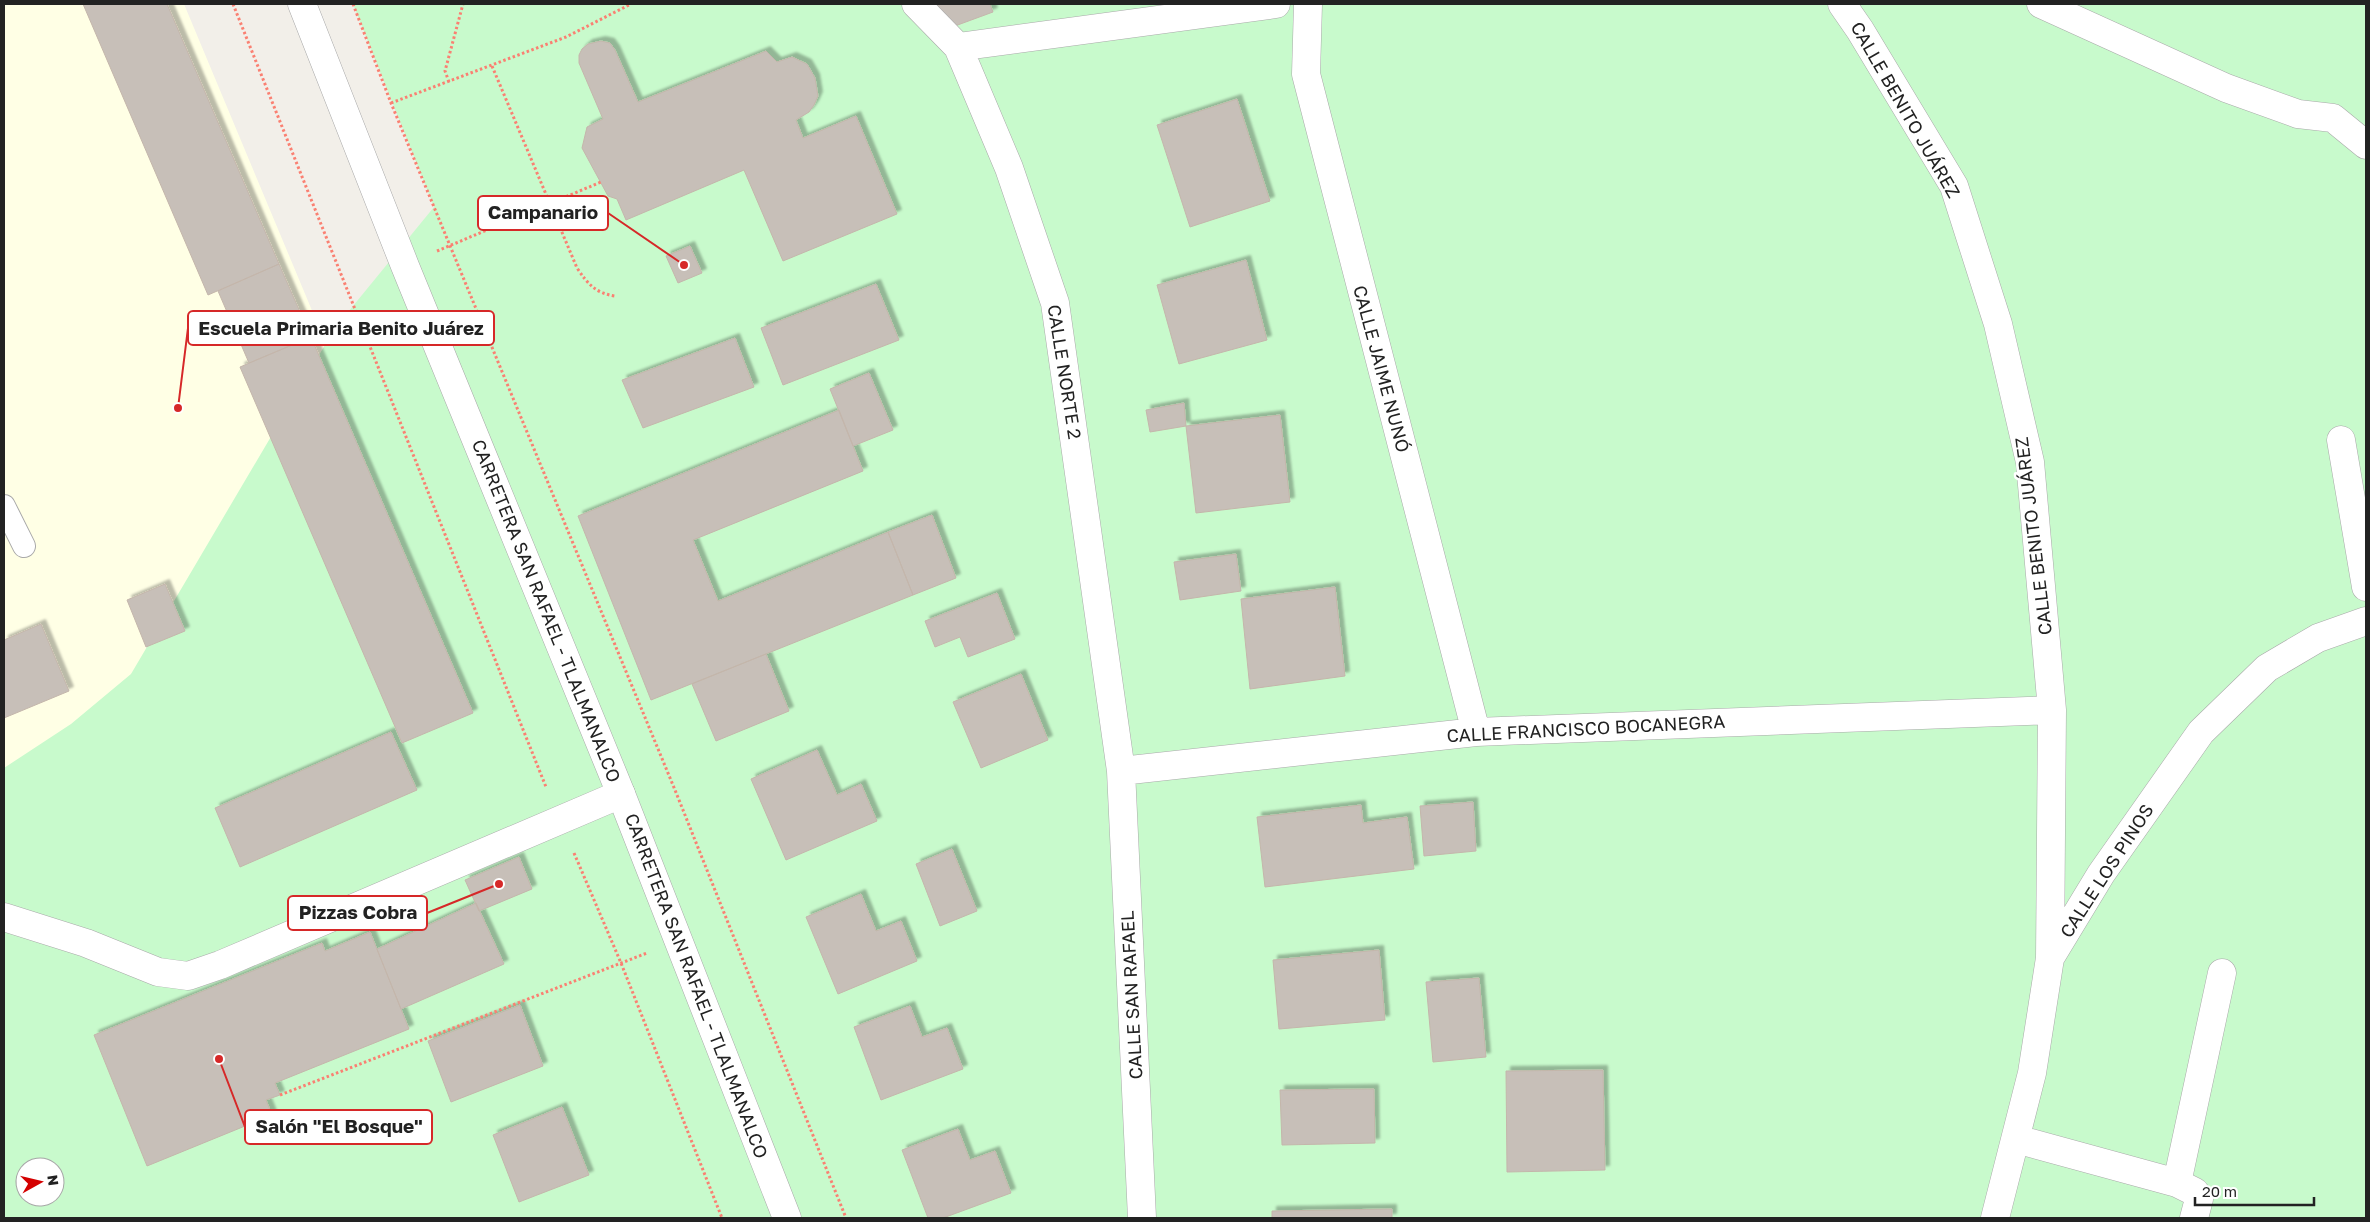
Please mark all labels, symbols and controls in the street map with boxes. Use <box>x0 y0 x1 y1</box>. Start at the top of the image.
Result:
street label: CALLE BENITO JUÁREZ <box>1846 18 1965 201</box>
callout: Campanario <box>478 196 608 230</box>
text: Campanario <box>488 200 598 223</box>
street label: CALLE JAIME NUNÓ <box>1349 283 1415 455</box>
street label: CALLE NORTE 2 <box>1043 303 1086 441</box>
callout: Escuela Primaria Benito Juárez <box>188 311 494 345</box>
text: Escuela Primaria Benito Juárez <box>198 316 484 339</box>
street label: CARRETERA SAN RAFAEL - TLALMANALCO <box>468 436 626 785</box>
street label: CALLE BENITO JUÁREZ <box>2010 436 2056 637</box>
street label: CALLE FRANCISCO BOCANEGRA <box>1446 710 1726 746</box>
street label: CALLE LOS PINOS <box>2055 800 2158 941</box>
street label: CARRETERA SAN RAFAEL - TLALMANALCO <box>621 810 773 1161</box>
callout: Pizzas Cobra <box>288 896 427 930</box>
text: Pizzas Cobra <box>299 900 417 923</box>
street label: CALLE SAN RAFAEL <box>1116 910 1146 1080</box>
callout: Salón "El Bosque" <box>245 1110 432 1144</box>
text: Salón "El Bosque" <box>255 1114 423 1137</box>
north arrow <box>15 1157 65 1207</box>
text: N <box>44 1174 63 1187</box>
scale bar <box>2195 1174 2314 1206</box>
text: 20 m <box>2202 1182 2237 1200</box>

